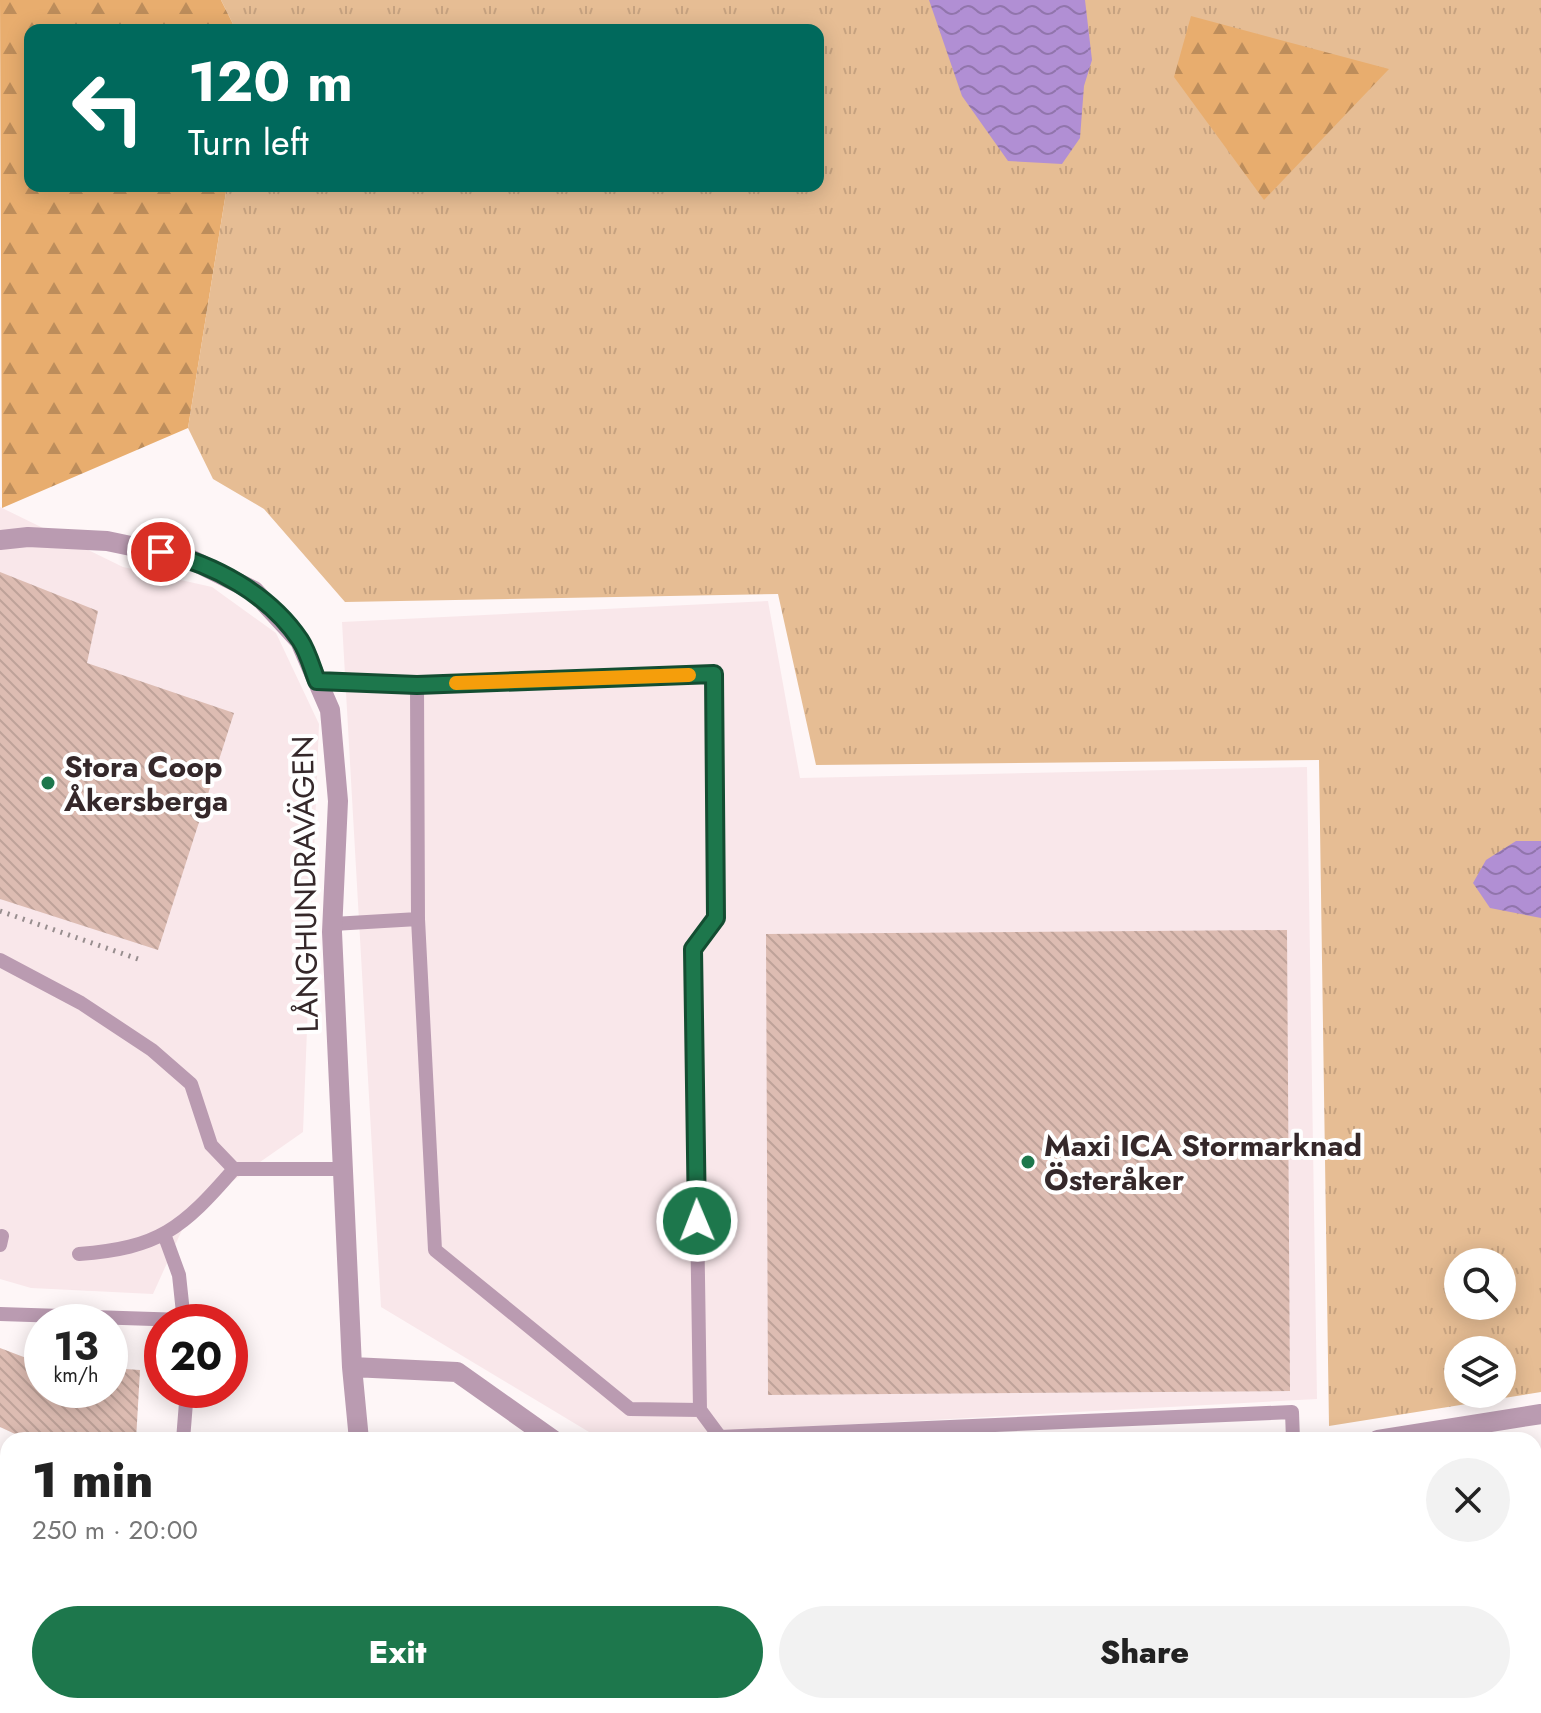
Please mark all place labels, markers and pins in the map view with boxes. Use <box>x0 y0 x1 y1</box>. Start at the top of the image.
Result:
pin <box>127 518 195 586</box>
place label: Stora Coop Åkersberga <box>63 745 228 822</box>
marker: Stora Coop Åkersberga <box>39 774 57 792</box>
place label: Maxi ICA Stormarknad Österåker <box>1044 1124 1362 1201</box>
marker: Maxi ICA Stormarknad Österåker <box>1019 1153 1037 1171</box>

